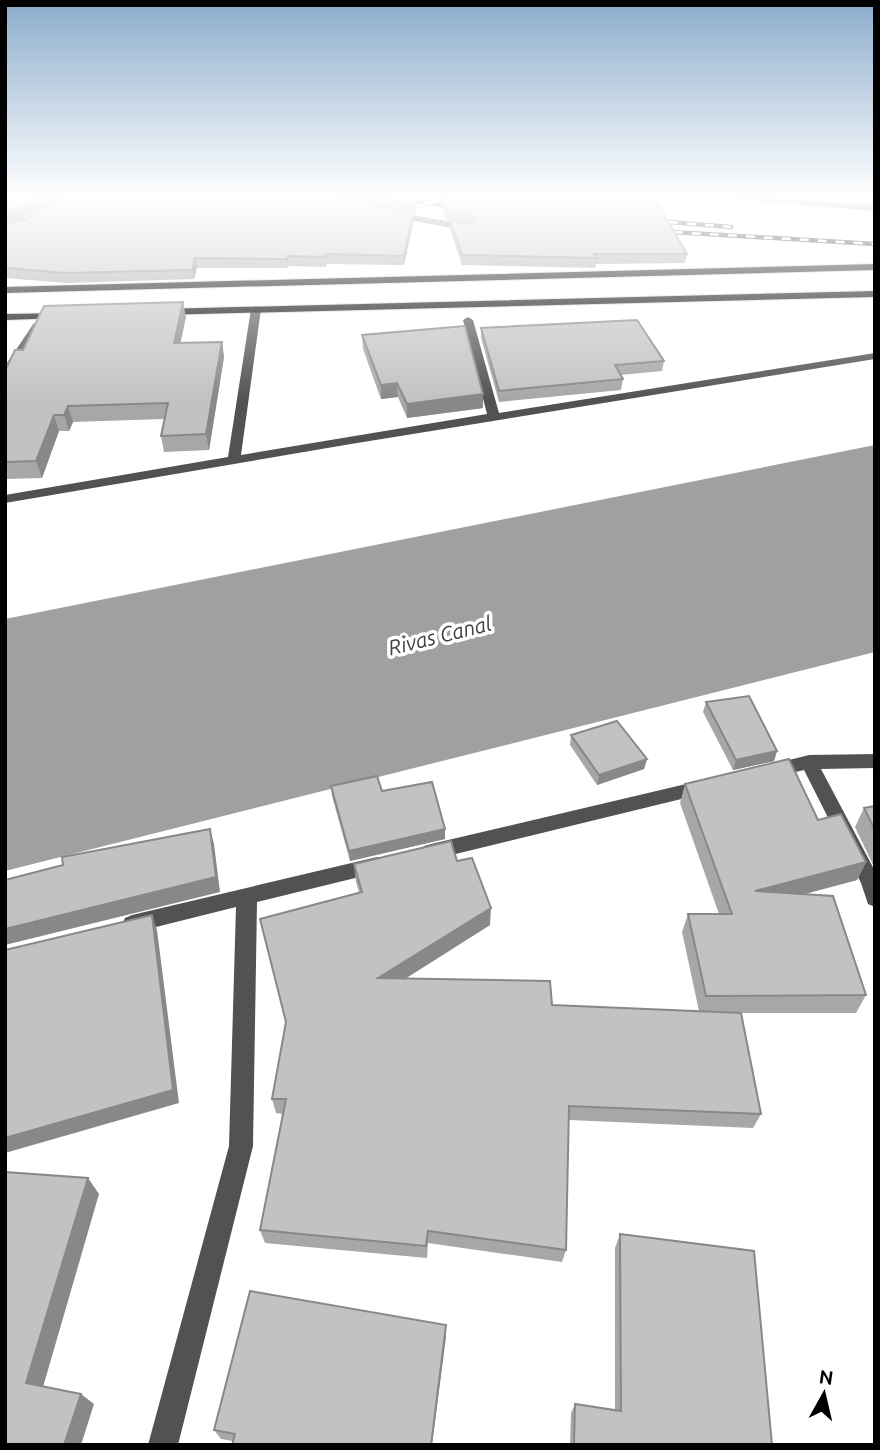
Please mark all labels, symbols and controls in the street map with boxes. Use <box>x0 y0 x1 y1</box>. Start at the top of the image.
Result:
water label: Rivas Canal <box>385 611 494 659</box>
north arrow <box>789 1359 859 1429</box>
text: N <box>818 1365 835 1389</box>

